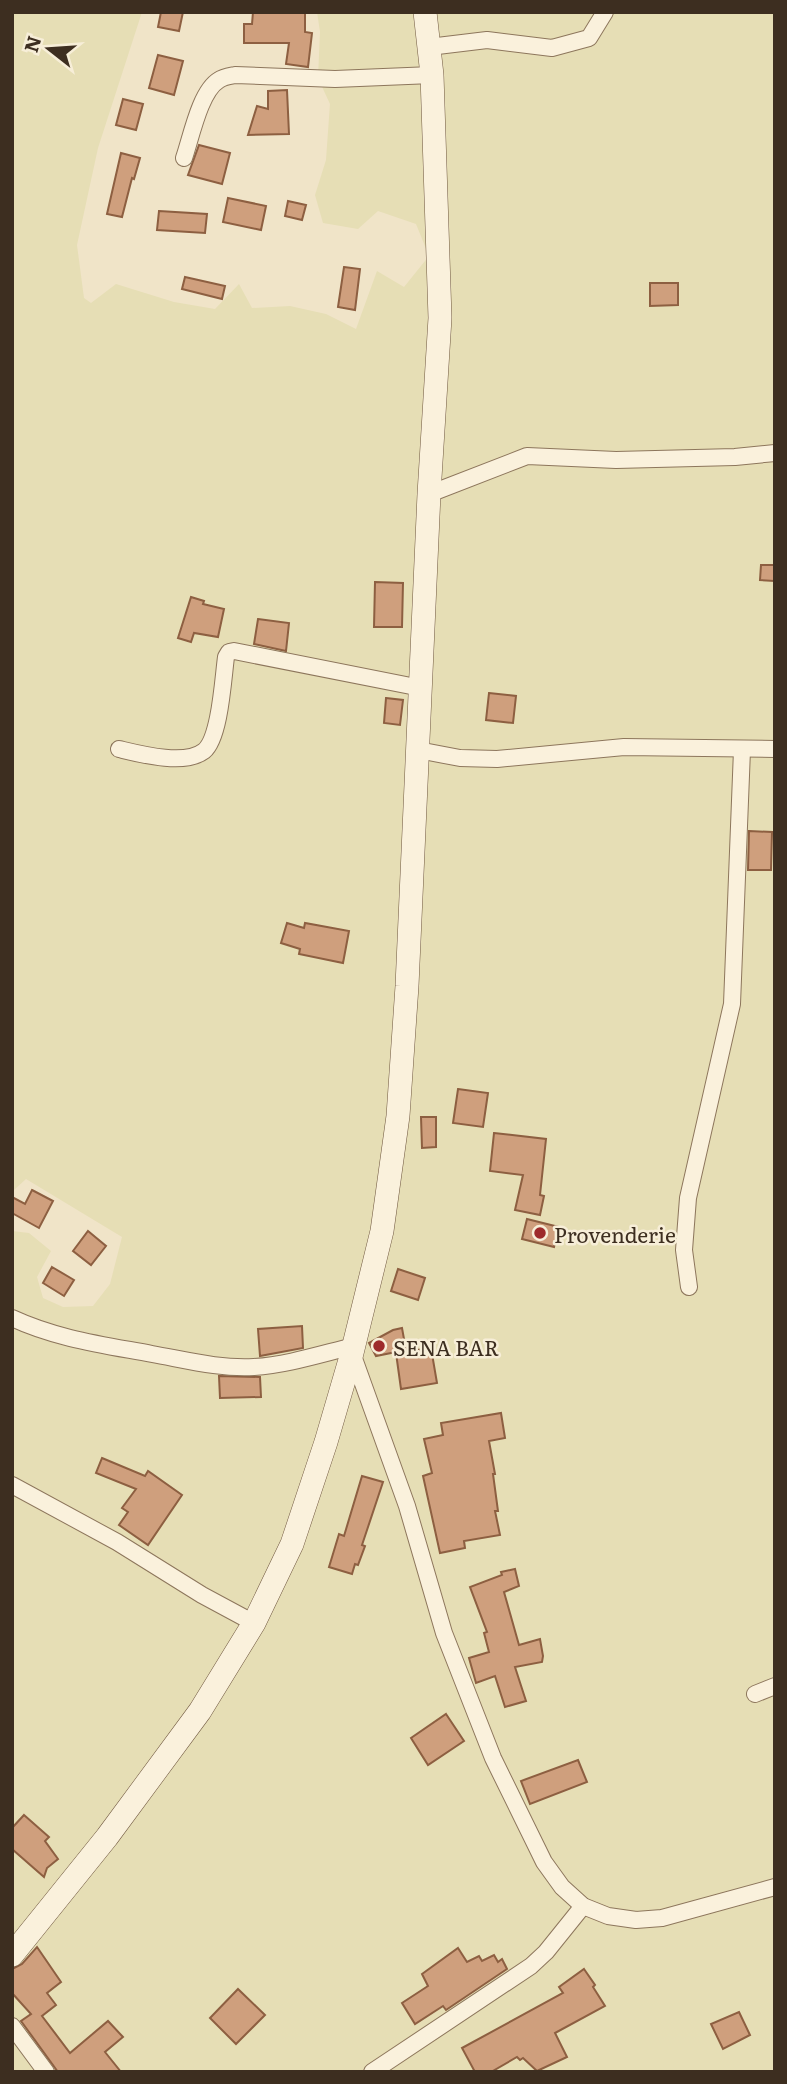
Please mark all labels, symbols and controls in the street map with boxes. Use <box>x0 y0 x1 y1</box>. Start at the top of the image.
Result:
north arrow <box>14 14 84 84</box>
text: N <box>16 32 48 55</box>
place label: Provenderie <box>554 1218 676 1249</box>
marker: Provenderie <box>532 1225 548 1241</box>
place label: SENA BAR <box>393 1331 499 1362</box>
marker: SENA BAR <box>371 1338 387 1354</box>

